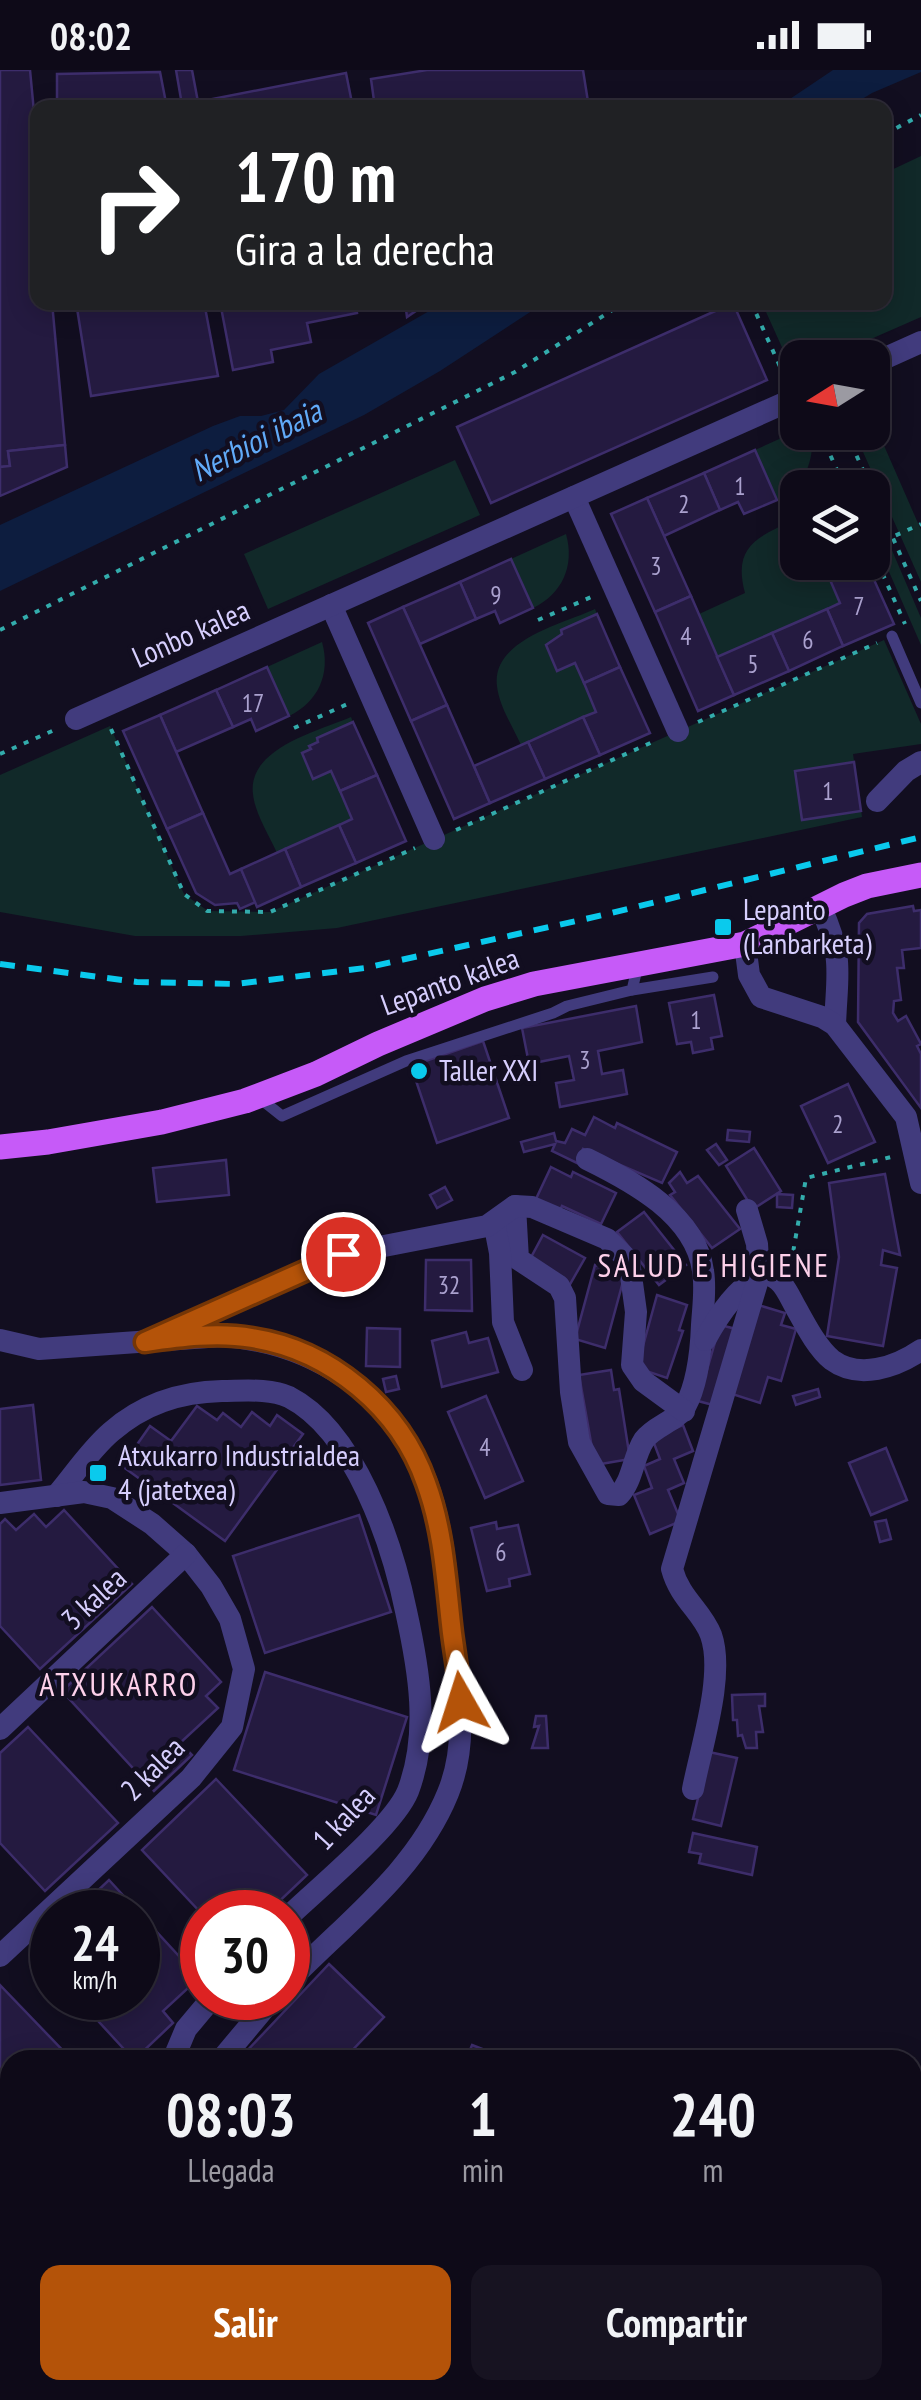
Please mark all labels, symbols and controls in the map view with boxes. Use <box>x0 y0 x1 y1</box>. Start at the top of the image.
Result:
text: 08:02 <box>50 11 132 60</box>
text: 170 m <box>235 131 396 221</box>
icon: right <box>70 140 200 270</box>
text: Gira a la derecha <box>235 219 495 277</box>
north arrow <box>780 340 890 450</box>
map controls <box>780 340 890 580</box>
water label: Nerbioi ibaia <box>183 388 330 491</box>
house number: 1 <box>734 470 746 502</box>
button: layers <box>780 470 890 580</box>
house number: 2 <box>678 488 690 520</box>
house number: 3 <box>650 550 662 582</box>
house number: 9 <box>490 579 502 611</box>
street label: Lonbo kalea <box>126 589 255 676</box>
house number: 7 <box>853 590 865 622</box>
house number: 4 <box>680 620 692 652</box>
house number: 6 <box>802 624 814 656</box>
house number: 5 <box>747 648 759 680</box>
house number: 17 <box>242 687 264 719</box>
house number: 1 <box>822 775 834 807</box>
place label: Lepanto (Lanbarketa) <box>743 889 871 962</box>
marker: Lepanto (Lanbarketa) <box>712 916 734 938</box>
street label: Lepanto kalea <box>375 938 524 1024</box>
house number: 1 <box>690 1004 702 1036</box>
house number: 3 <box>579 1044 591 1076</box>
place label: Taller XXI <box>439 1050 538 1089</box>
marker: Taller XXI <box>408 1060 430 1082</box>
house number: 2 <box>832 1108 844 1140</box>
pin <box>301 1212 386 1297</box>
icon: arrive <box>316 1227 371 1282</box>
district label: SALUD E HIGIENE <box>598 1244 830 1286</box>
house number: 32 <box>438 1269 460 1301</box>
house number: 4 <box>479 1431 491 1463</box>
place label: Atxukarro Industrialdea 4 (jatetxea) <box>118 1435 360 1508</box>
marker: Atxukarro Industrialdea 4 (jatetxea) <box>87 1462 109 1484</box>
house number: 6 <box>495 1536 507 1568</box>
street label: 3 kalea <box>52 1558 134 1638</box>
position arrow <box>409 1650 513 1754</box>
district label: ATXUKARRO <box>39 1663 199 1705</box>
street label: 2 kalea <box>112 1728 192 1808</box>
street label: 1 kalea <box>303 1776 383 1858</box>
speed limit sign: 30 <box>180 1890 310 2020</box>
text: 24 <box>71 1910 119 1975</box>
text: km/h <box>73 1964 117 1996</box>
text: 08:03 <box>166 2075 296 2153</box>
text: 1 <box>469 2075 497 2153</box>
text: 240 <box>670 2075 756 2153</box>
text: Llegada <box>187 2149 274 2191</box>
text: min <box>462 2149 504 2191</box>
text: m <box>702 2149 723 2191</box>
button: Salir <box>40 2265 451 2380</box>
button: Compartir <box>471 2265 882 2380</box>

